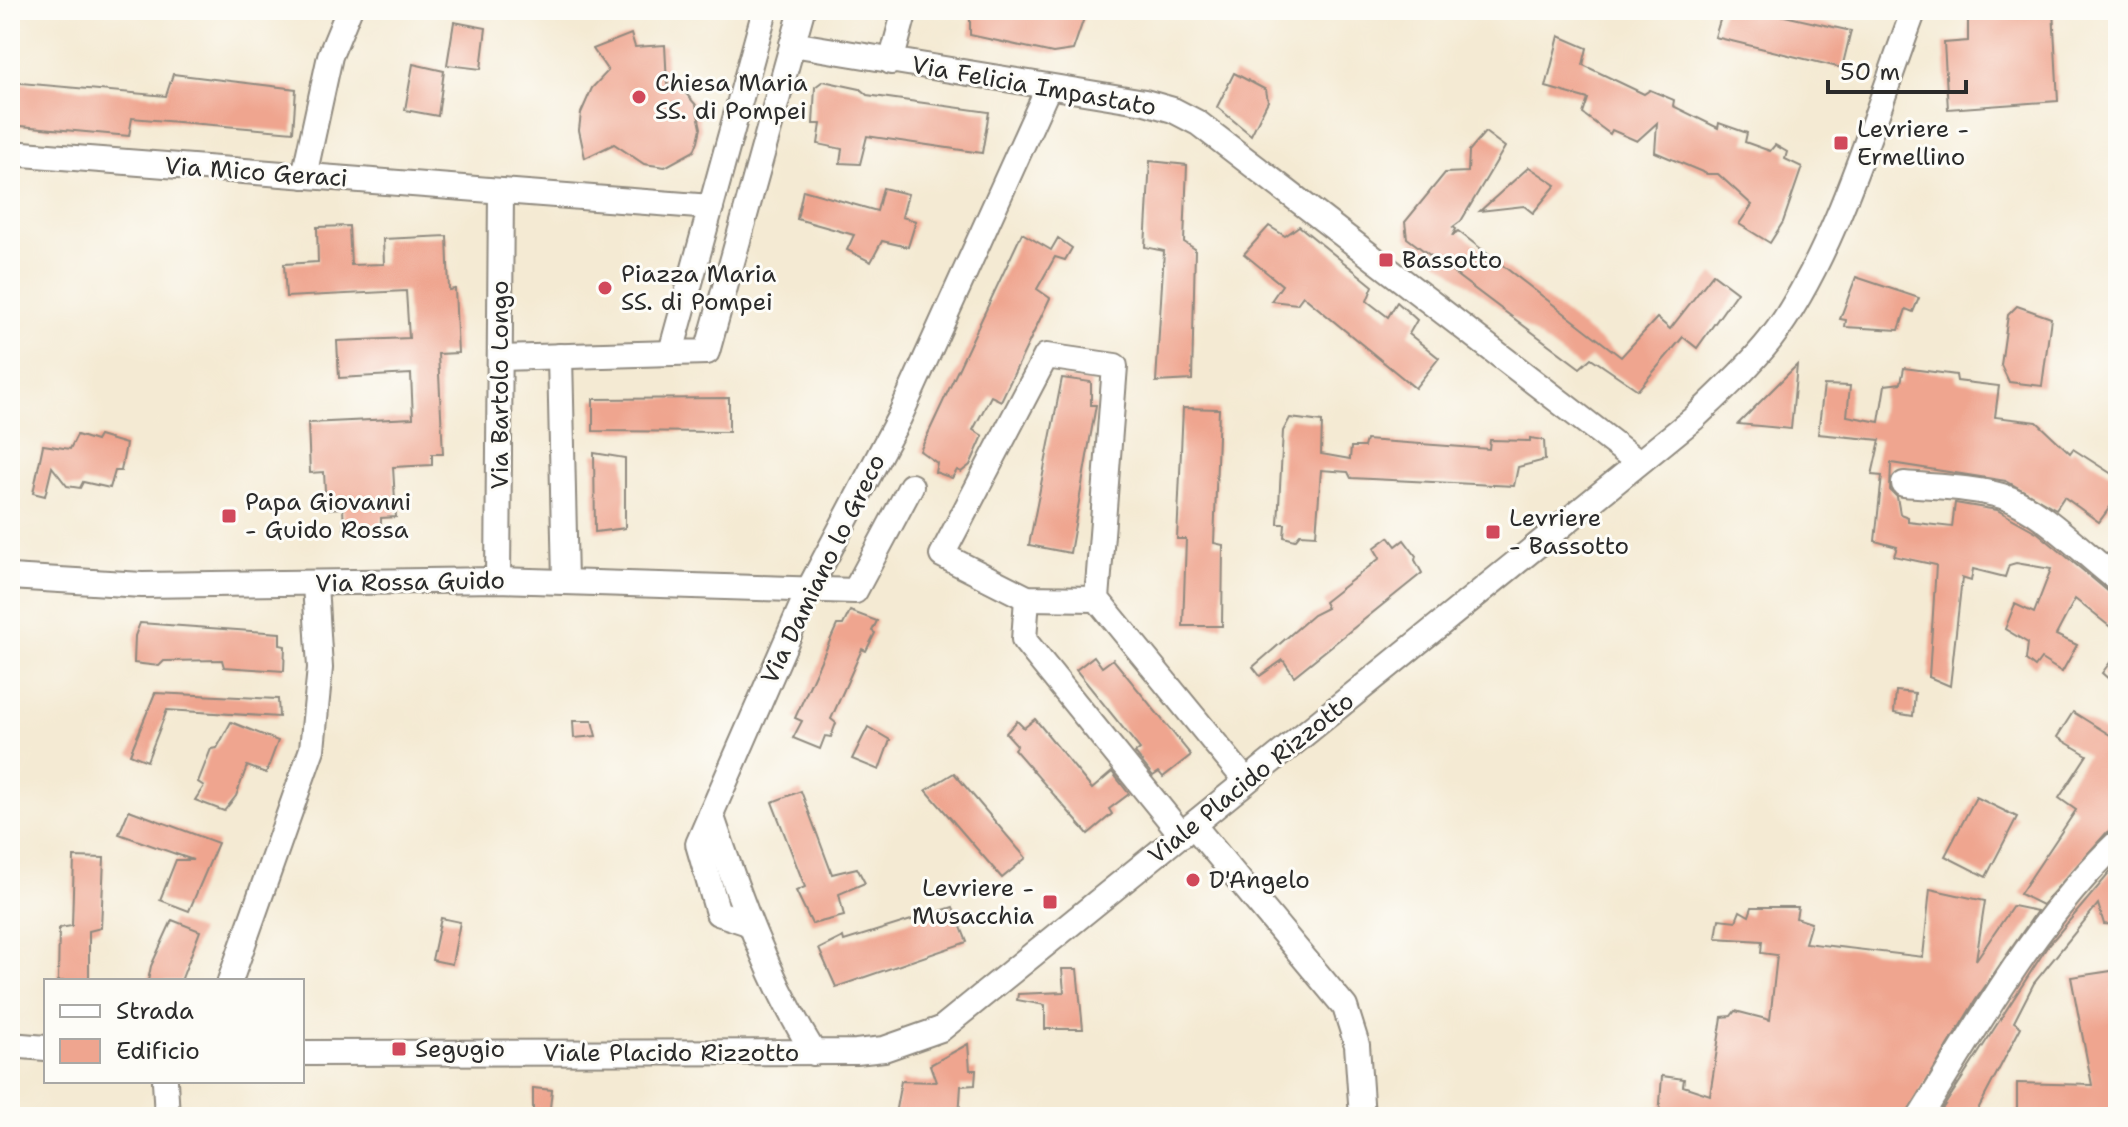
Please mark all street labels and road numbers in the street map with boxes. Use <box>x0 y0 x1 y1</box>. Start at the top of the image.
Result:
street label: Via Felicia Impastato <box>909 49 1159 123</box>
street label: Via Mico Geraci <box>163 150 349 194</box>
street label: Via Bartolo Longo <box>484 280 516 490</box>
street label: Via Damiano lo Greco <box>753 449 893 689</box>
street label: Via Rossa Guido <box>315 564 505 600</box>
street label: Viale Placido Rizzotto <box>1141 685 1361 871</box>
street label: Viale Placido Rizzotto <box>543 1037 799 1069</box>

